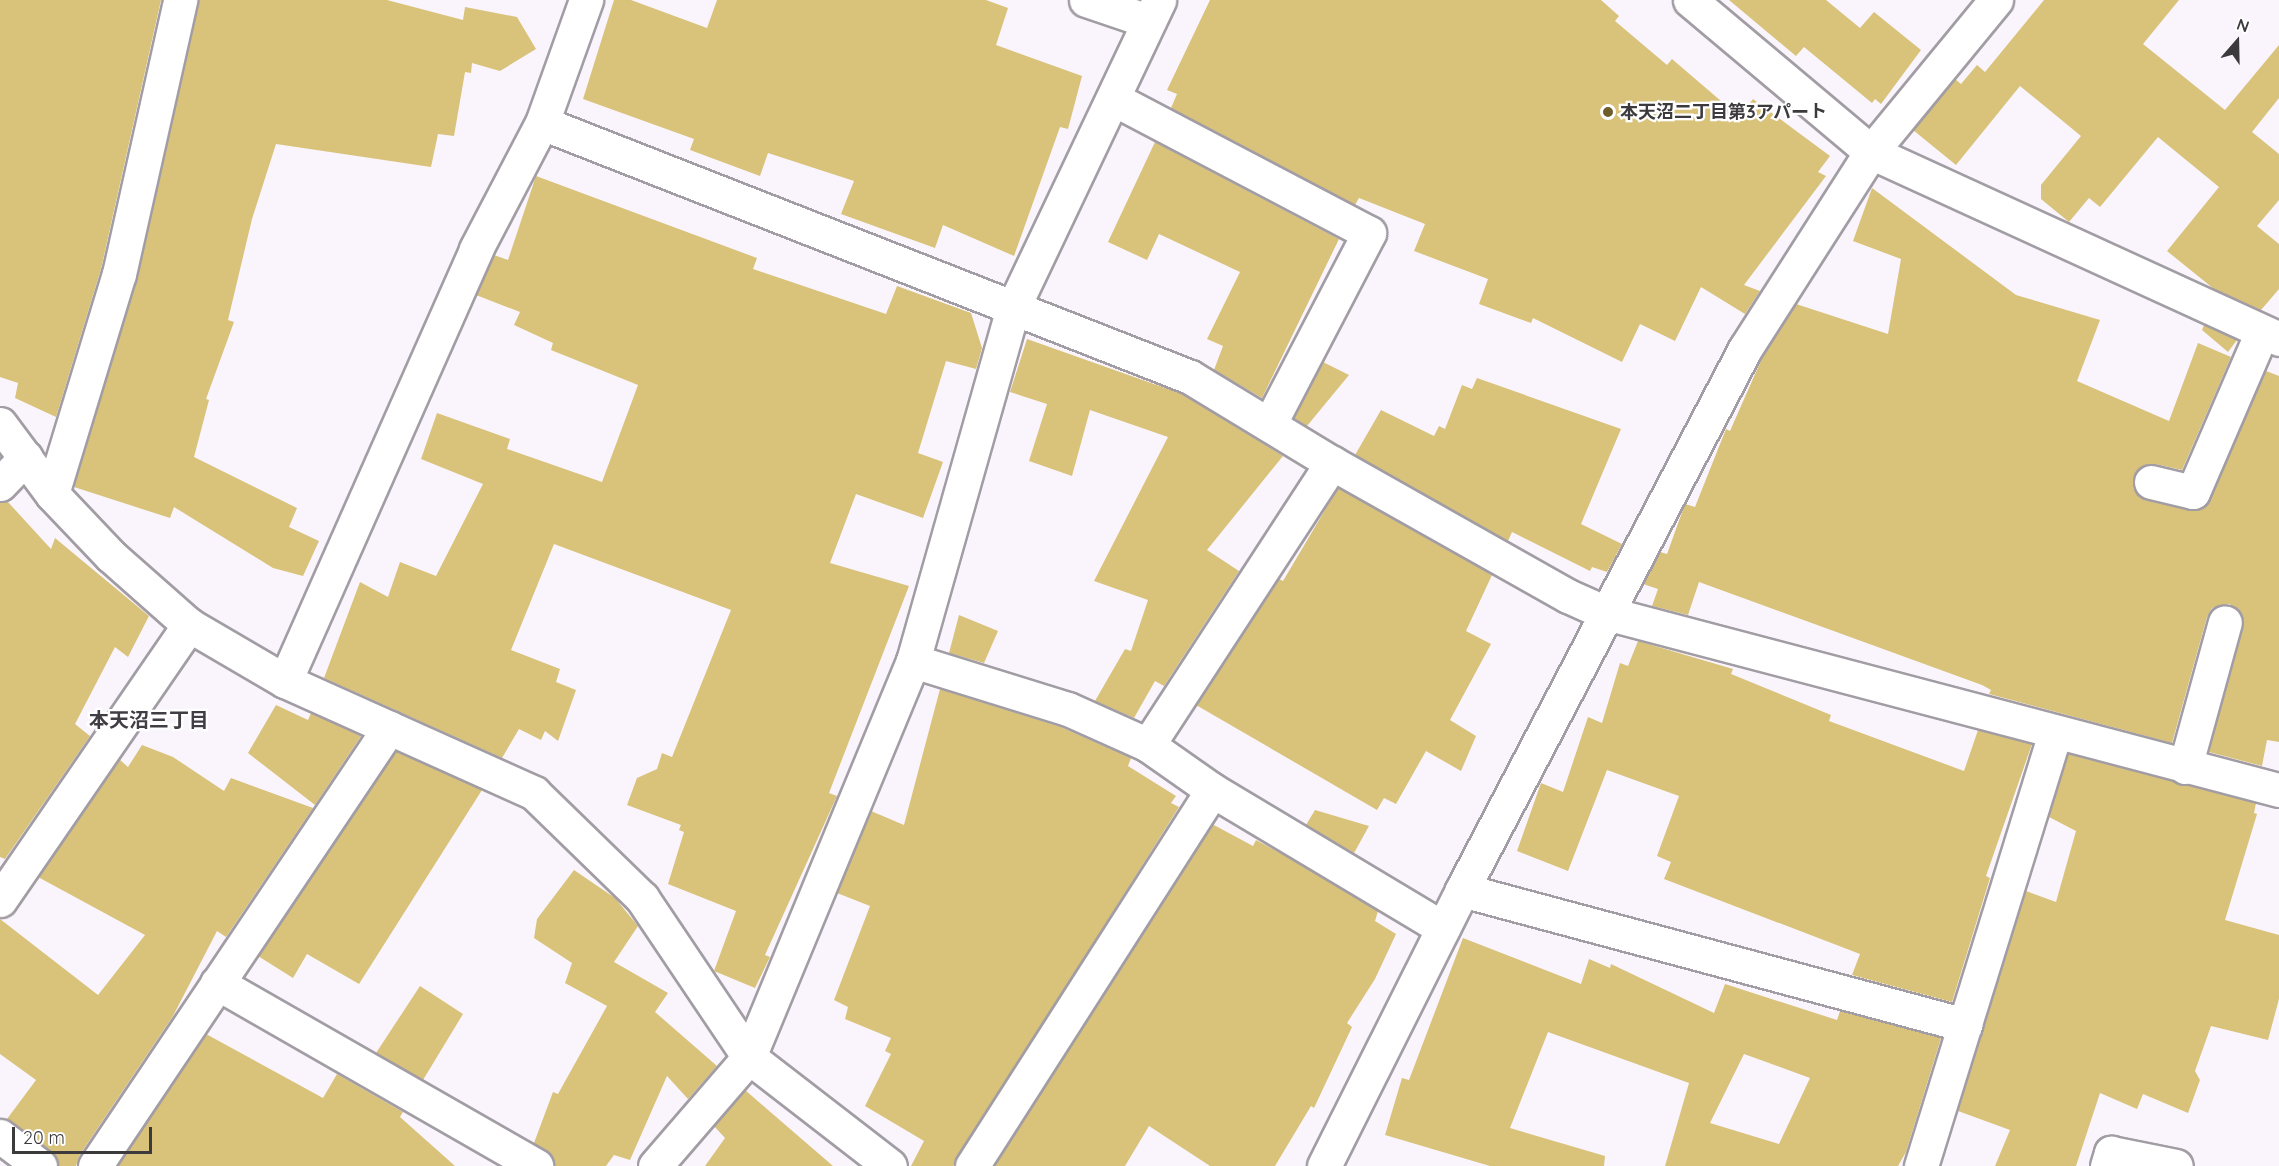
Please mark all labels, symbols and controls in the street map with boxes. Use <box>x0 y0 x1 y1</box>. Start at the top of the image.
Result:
north arrow <box>2207 12 2267 72</box>
text: N <box>2234 14 2252 36</box>
place label: 本天沼二丁目第3アパート <box>1620 101 1828 123</box>
marker: 本天沼二丁目第3アパート <box>1601 105 1615 119</box>
district label: 本天沼三丁目 <box>89 707 209 731</box>
scale bar <box>15 1115 154 1153</box>
text: 20 m <box>23 1126 65 1149</box>

